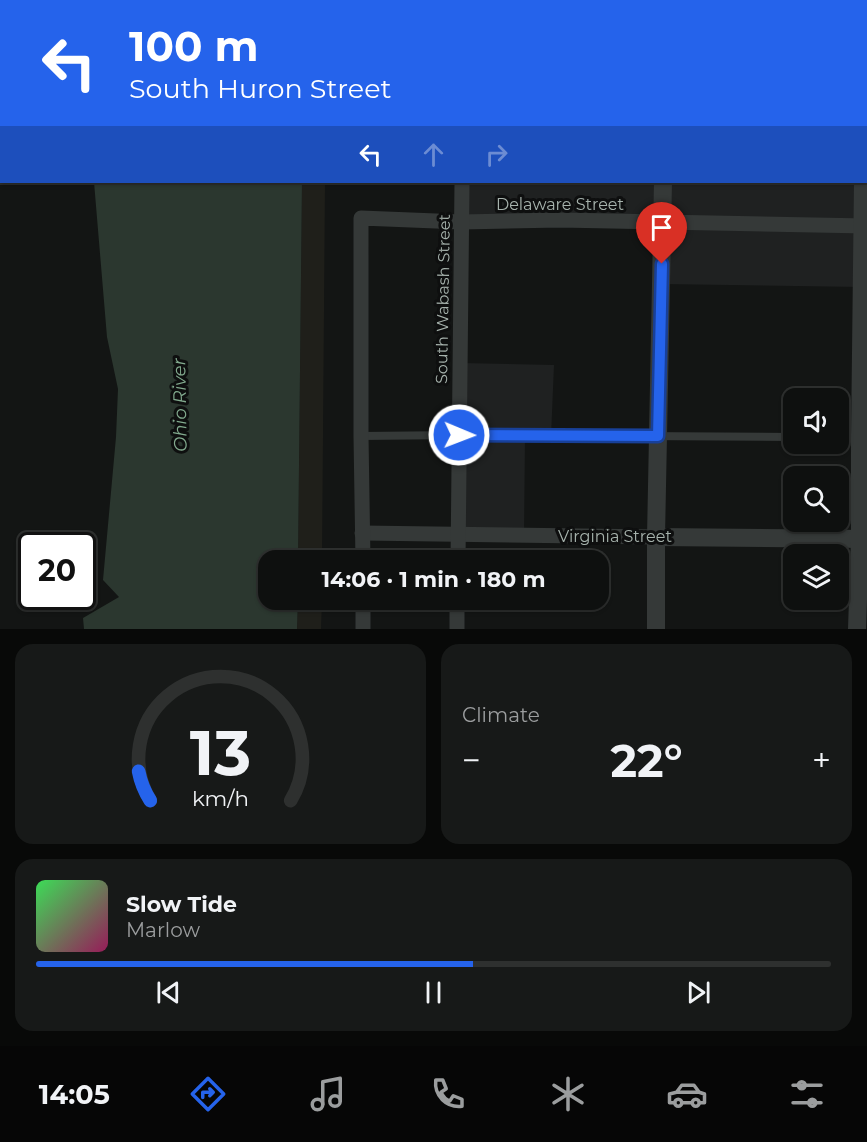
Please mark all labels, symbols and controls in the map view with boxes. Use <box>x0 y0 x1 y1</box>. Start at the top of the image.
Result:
text: 100 m <box>129 20 258 72</box>
icon: left <box>30 24 108 102</box>
text: South Huron Street <box>129 72 391 105</box>
icon: left <box>354 138 387 171</box>
icon: ahead <box>417 138 450 171</box>
icon: right <box>480 138 513 171</box>
street label: Delaware Street <box>496 195 625 214</box>
pin <box>636 202 687 264</box>
icon: arrive <box>645 211 678 244</box>
street label: South Wabash Street <box>432 213 454 384</box>
water label: Ohio River <box>168 357 192 452</box>
map controls <box>783 388 849 610</box>
button: sound <box>783 388 849 454</box>
position arrow <box>427 403 491 467</box>
button: search <box>783 466 849 532</box>
street label: Virginia Street <box>558 527 672 546</box>
speed limit sign: 20 <box>18 532 96 610</box>
button: layers <box>783 544 849 610</box>
text: 14:06 · 1 min · 180 m <box>321 566 546 593</box>
text: Climate <box>462 703 540 727</box>
text: 13 <box>190 715 251 791</box>
text: 22° <box>611 733 682 788</box>
text: − <box>462 740 481 780</box>
text: + <box>812 740 831 780</box>
text: km/h <box>192 785 249 811</box>
text: Slow Tide <box>126 891 237 918</box>
text: Marlow <box>126 918 200 942</box>
icon: previous <box>152 976 185 1009</box>
icon: pause <box>417 976 450 1009</box>
icon: next <box>682 976 715 1009</box>
icon: directions <box>187 1073 229 1115</box>
icon: music <box>307 1073 349 1115</box>
icon: phone <box>427 1073 469 1115</box>
icon: climate <box>547 1073 589 1115</box>
icon: car <box>666 1073 708 1115</box>
icon: filters <box>786 1073 828 1115</box>
text: 14:05 <box>39 1078 110 1111</box>

